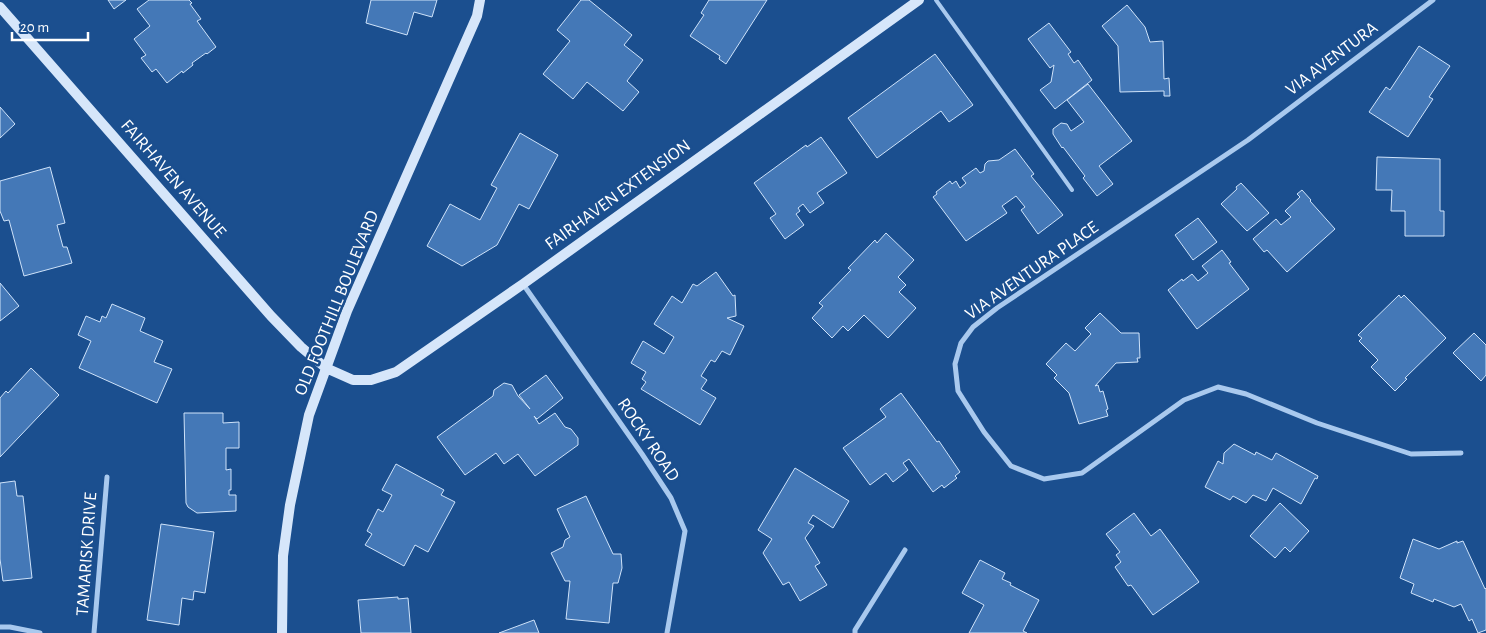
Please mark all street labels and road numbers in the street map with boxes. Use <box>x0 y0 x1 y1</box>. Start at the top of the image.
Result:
street label: VIA AVENTURA <box>1283 18 1382 99</box>
street label: FAIRHAVEN AVENUE <box>117 116 229 242</box>
street label: FAIRHAVEN EXTENSION <box>542 136 694 254</box>
street label: OLD FOOTHILL BOULEVARD <box>292 208 382 398</box>
street label: VIA AVENTURA PLACE <box>962 218 1102 324</box>
street label: ROCKY ROAD <box>614 395 682 485</box>
street label: TAMARISK DRIVE <box>74 491 100 616</box>

